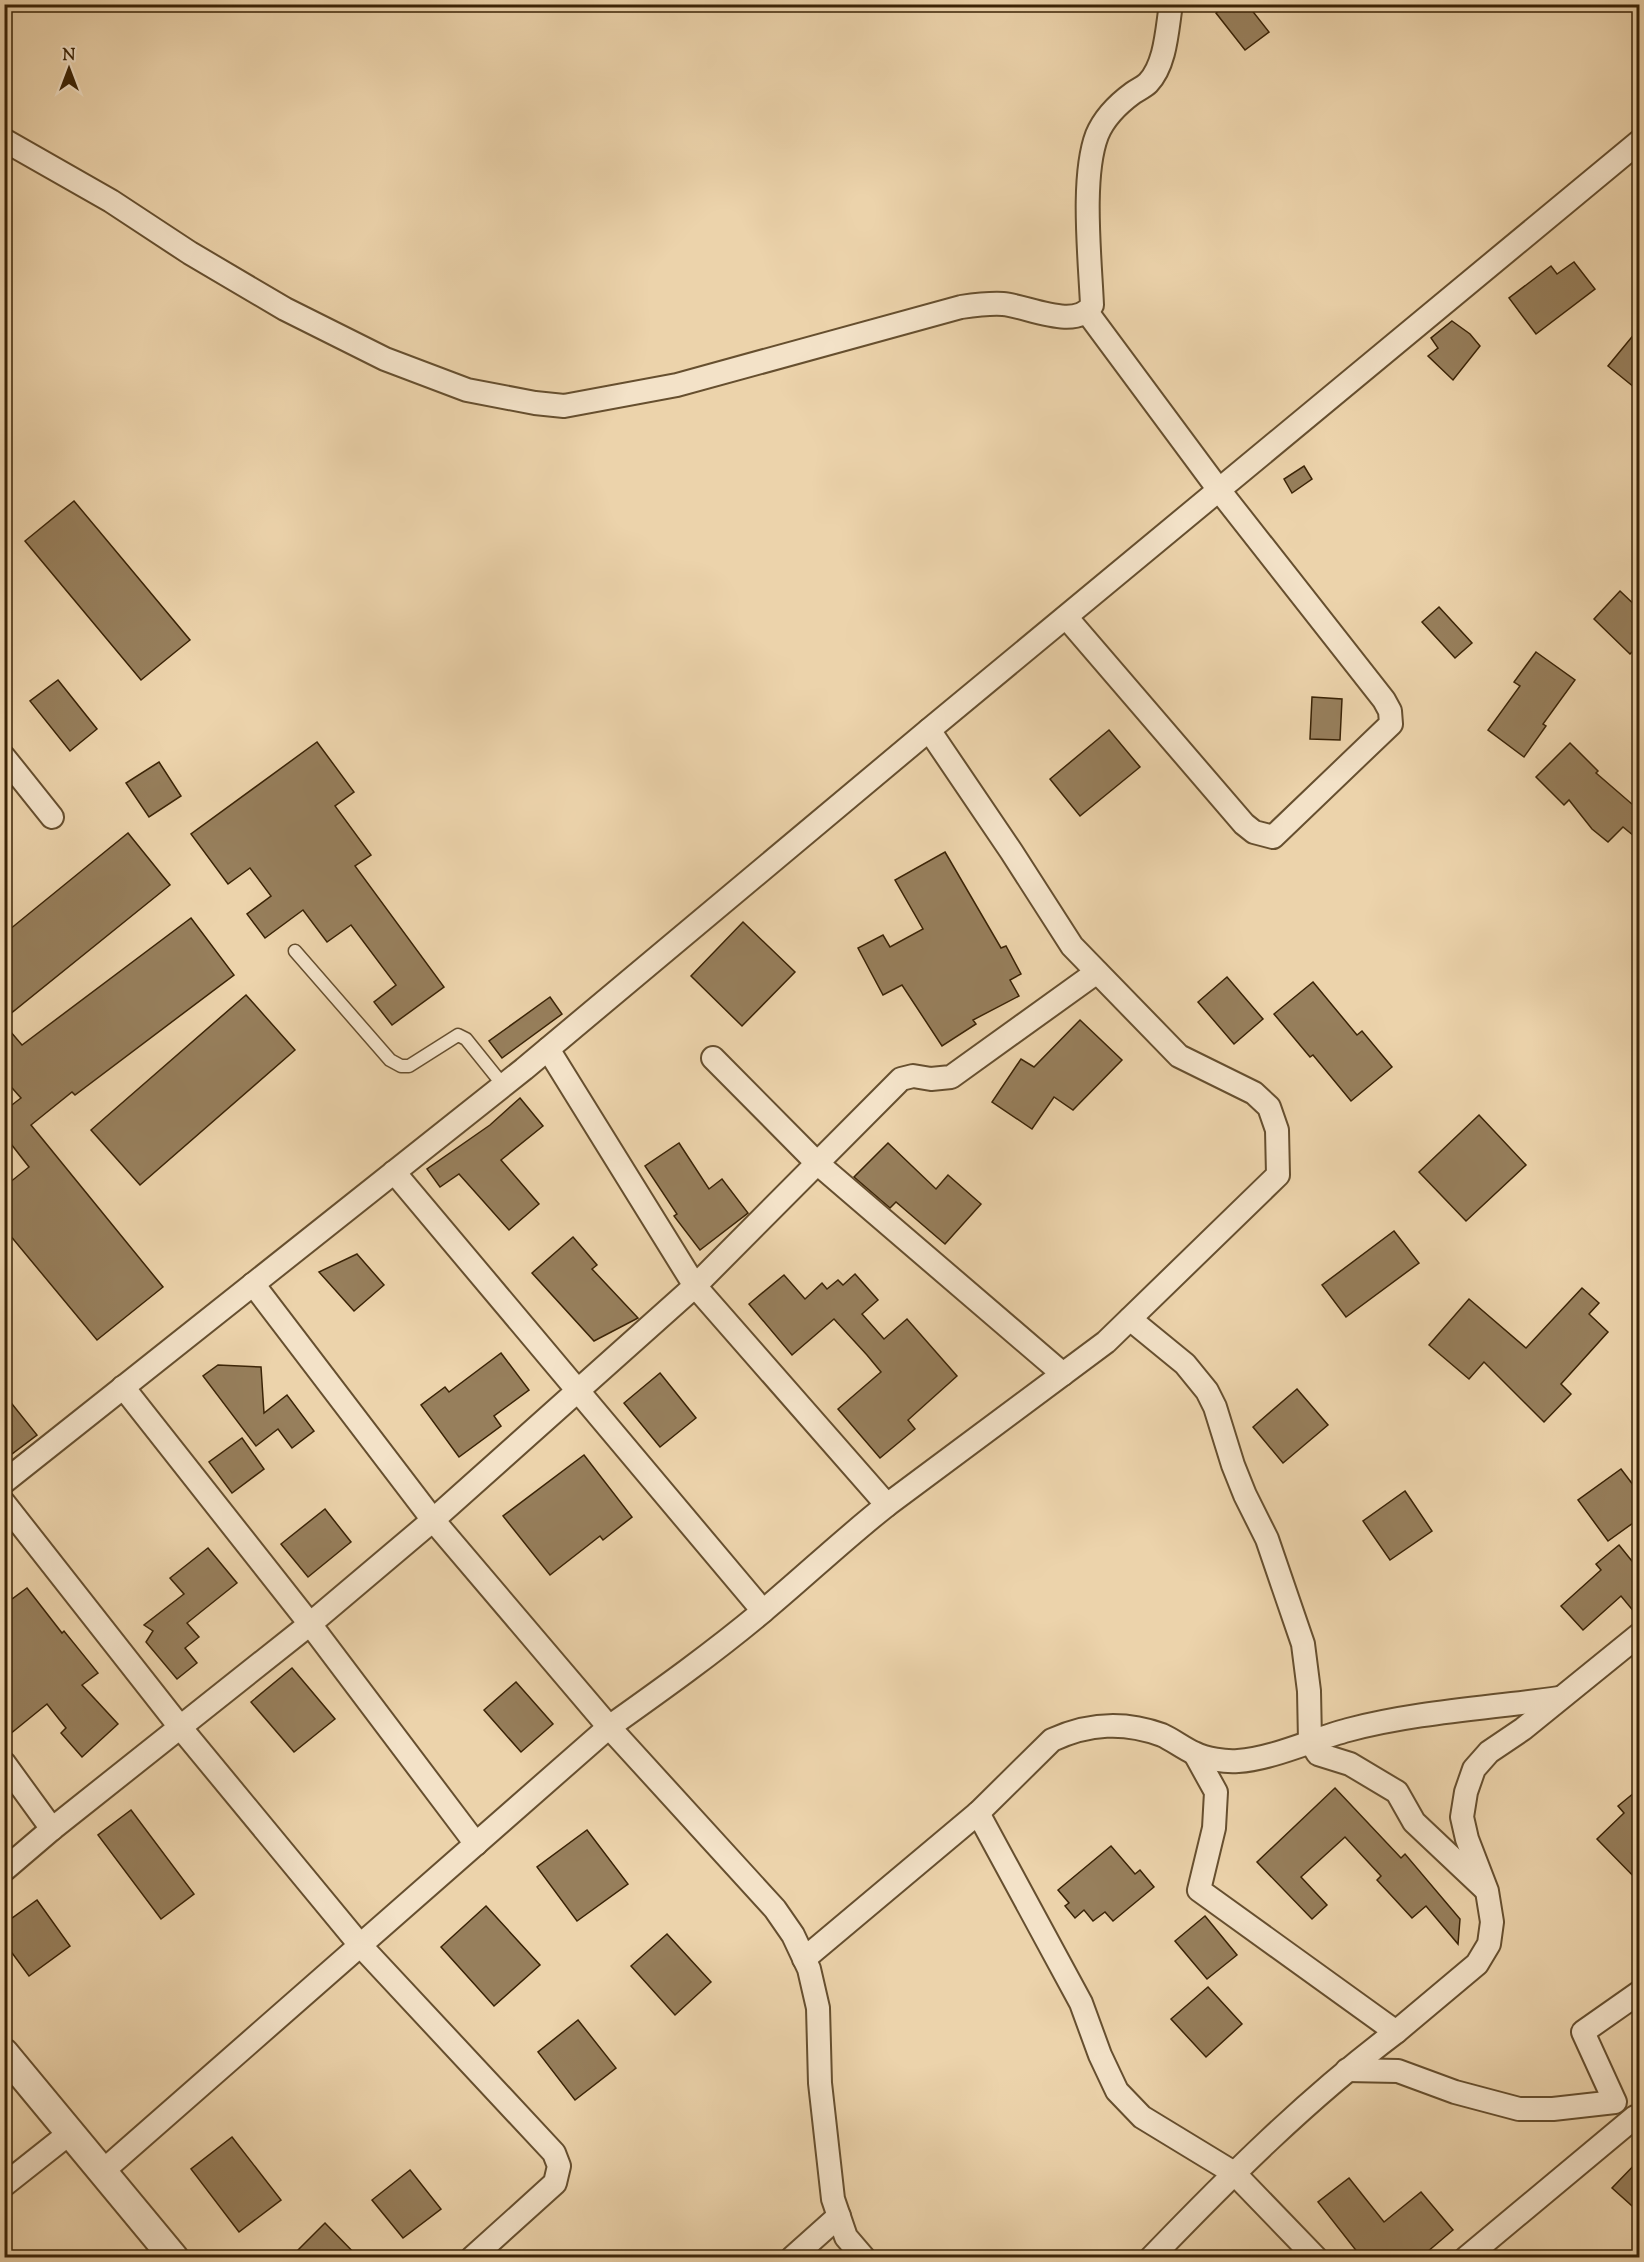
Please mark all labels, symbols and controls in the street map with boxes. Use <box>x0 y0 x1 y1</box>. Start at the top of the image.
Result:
north arrow <box>39 39 99 99</box>
text: N <box>63 45 76 68</box>

